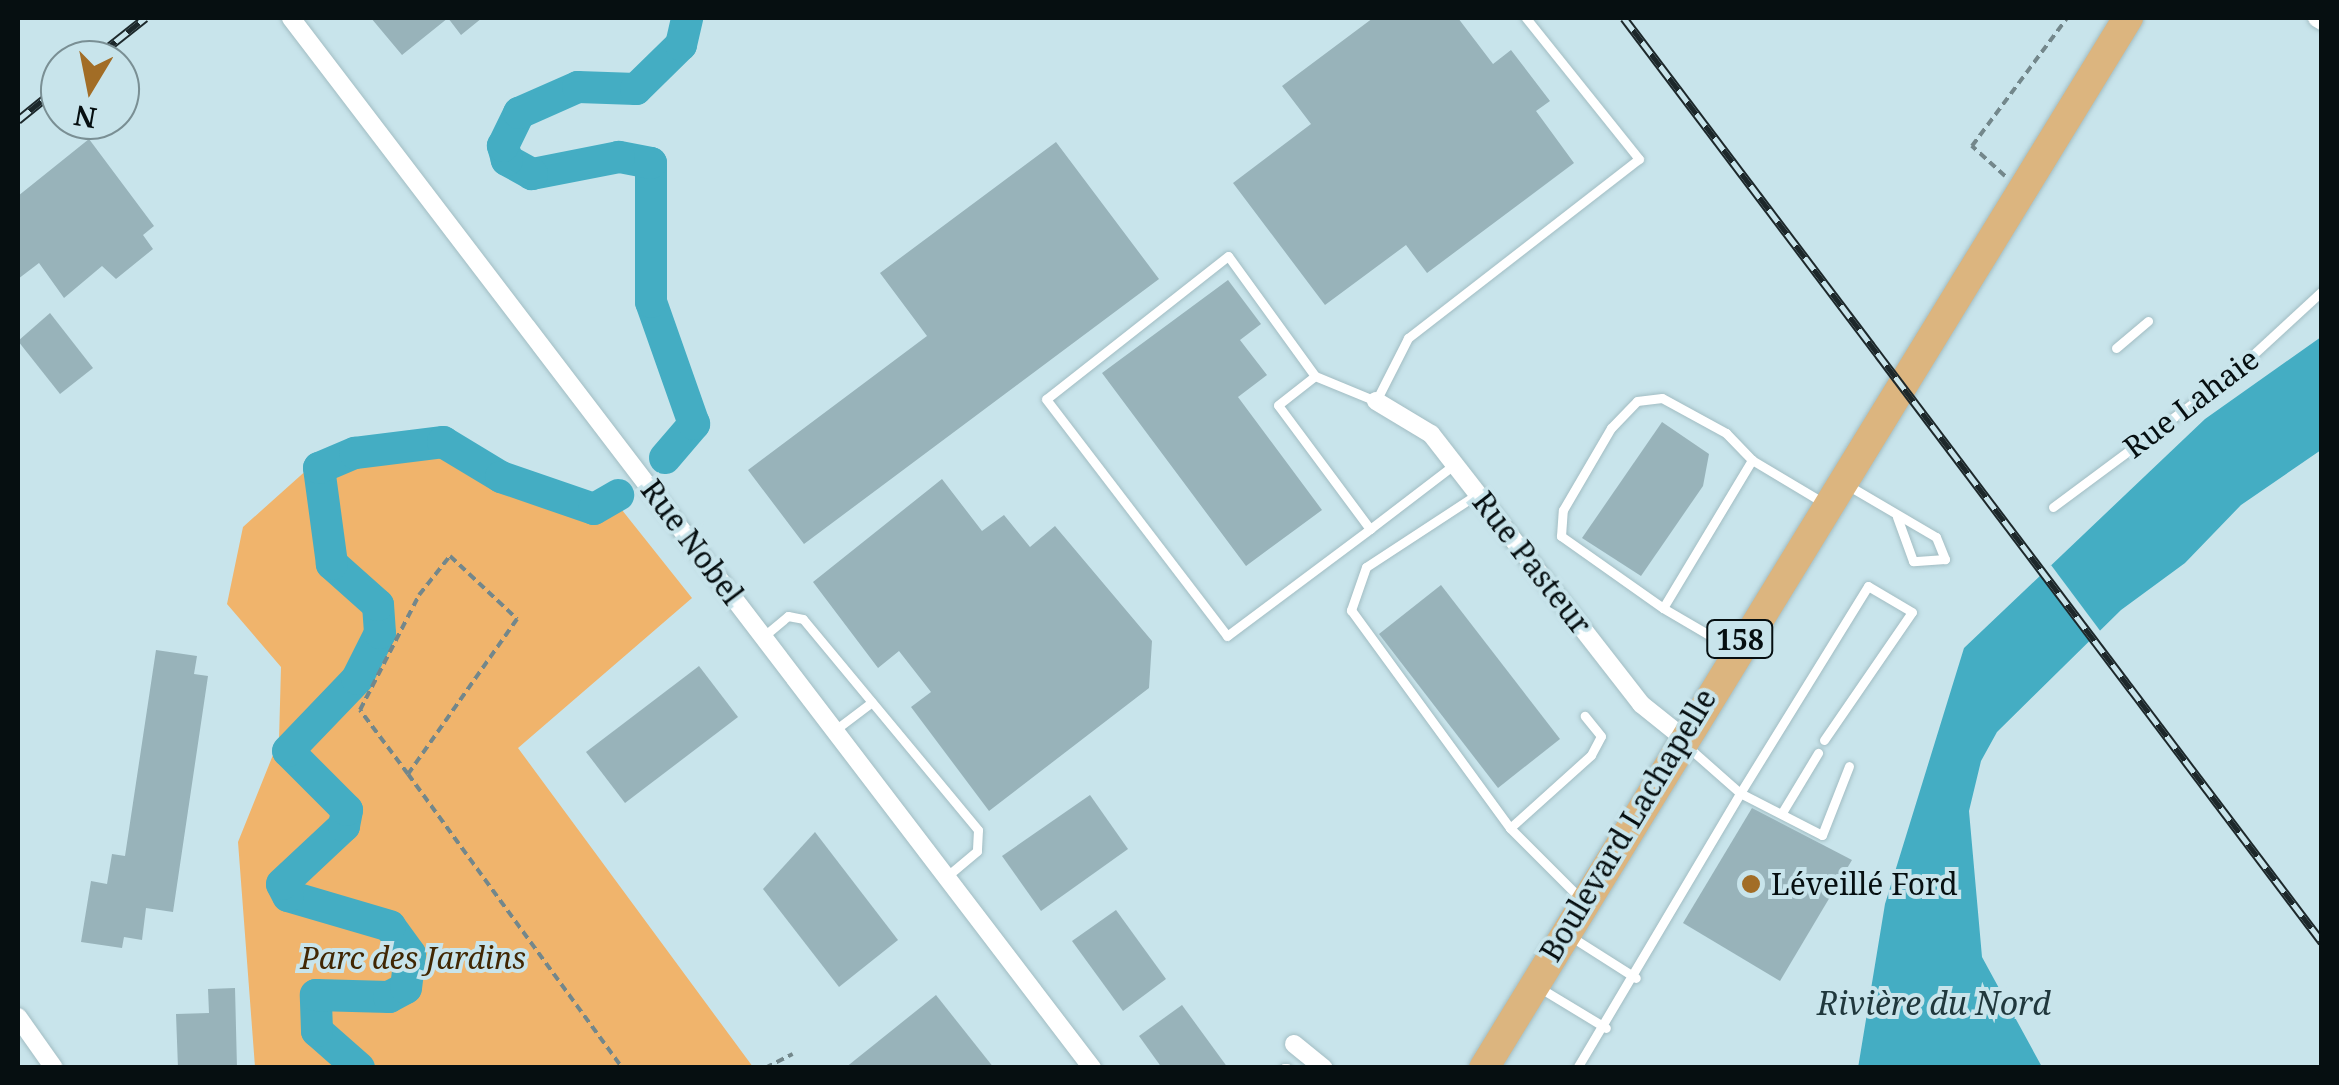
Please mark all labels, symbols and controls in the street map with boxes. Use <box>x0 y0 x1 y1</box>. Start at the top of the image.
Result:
north arrow <box>40 40 140 140</box>
text: N <box>71 97 99 138</box>
street label: Rue Lahaie <box>2116 341 2266 465</box>
street label: Rue Nobel <box>634 473 750 611</box>
street label: Rue Pasteur <box>1465 485 1599 641</box>
road number: 158 <box>1705 616 1775 662</box>
street label: Boulevard Lachapelle <box>1532 682 1724 968</box>
place label: Léveillé Ford <box>1771 866 1958 902</box>
marker: Léveillé Ford <box>1740 873 1762 895</box>
park label: Parc des Jardins <box>300 940 526 976</box>
water label: Rivière du Nord <box>1817 984 2051 1022</box>

